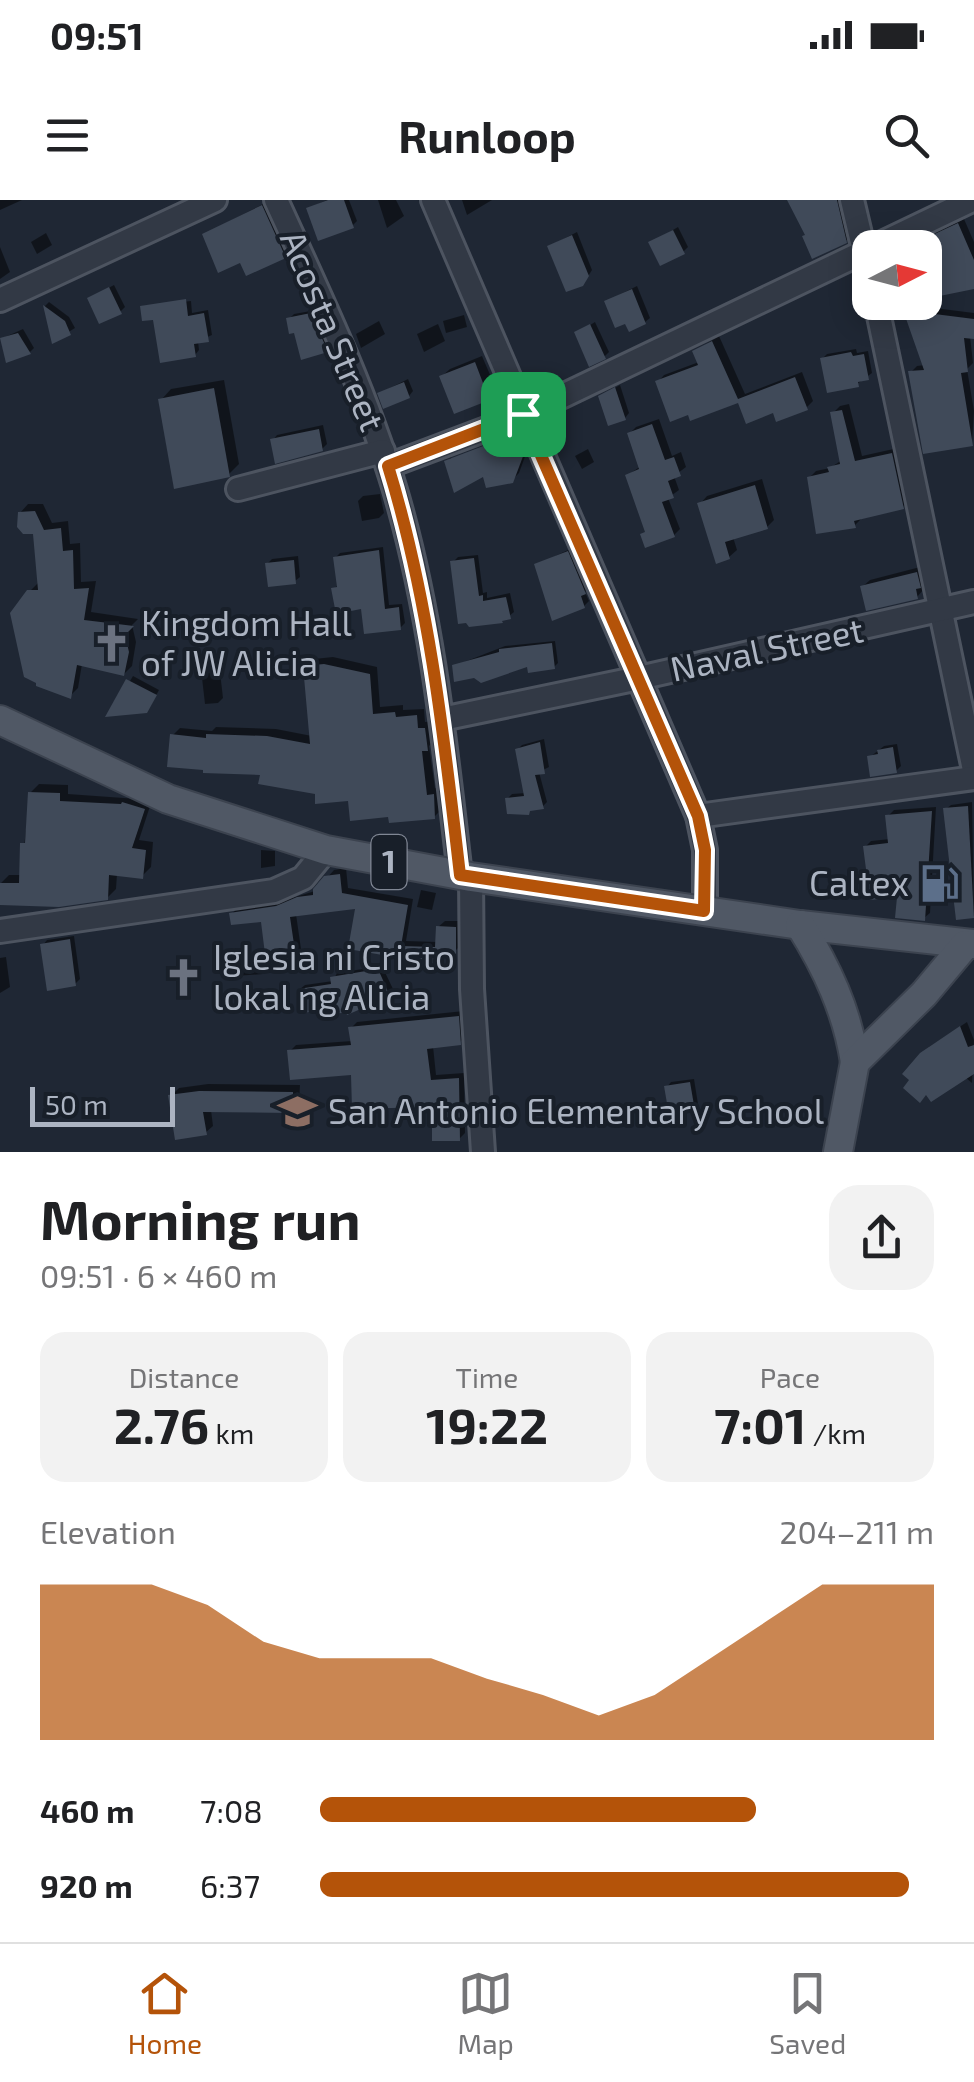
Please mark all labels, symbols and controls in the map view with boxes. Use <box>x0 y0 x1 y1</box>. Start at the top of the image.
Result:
text: 09:51 <box>50 12 144 58</box>
icon: menu <box>40 108 95 163</box>
text: Runloop <box>398 108 576 162</box>
icon: search <box>879 108 934 163</box>
street label: Acosta Street <box>273 224 395 437</box>
north arrow <box>852 230 942 320</box>
map controls <box>852 230 942 320</box>
pin <box>481 372 566 457</box>
icon: arrive <box>496 387 551 442</box>
place label: Kingdom Hall of JW Alicia <box>141 601 352 683</box>
street label: Naval Street <box>666 607 867 689</box>
church icon: Kingdom Hall of JW Alicia <box>90 623 132 665</box>
road number: 1 <box>372 835 406 889</box>
place label: Caltex <box>809 861 909 903</box>
fuel station icon: Caltex <box>918 863 960 905</box>
place label: Iglesia ni Cristo lokal ng Alicia <box>213 935 455 1017</box>
church icon: Iglesia ni Cristo lokal ng Alicia <box>162 957 204 999</box>
scale bar <box>30 1082 175 1126</box>
text: 50 m <box>45 1087 108 1121</box>
place label: San Antonio Elementary School <box>328 1089 825 1131</box>
school or university icon: San Antonio Elementary School <box>277 1091 319 1133</box>
text: Morning run <box>40 1185 361 1251</box>
button: share <box>829 1185 934 1290</box>
text: 09:51 · 6 × 460 m <box>40 1256 277 1294</box>
text: Distance <box>129 1360 239 1394</box>
text: Time <box>456 1360 518 1394</box>
text: Pace <box>760 1360 820 1394</box>
text: 2.76 <box>114 1394 209 1454</box>
text: 19:22 <box>426 1394 548 1454</box>
text: 7:01 <box>714 1394 806 1454</box>
text: km <box>209 1416 254 1450</box>
text: /km <box>806 1416 866 1450</box>
text: Elevation <box>40 1512 176 1550</box>
text: 204–211 m <box>779 1512 934 1550</box>
text: 460 m <box>40 1791 135 1829</box>
text: 7:08 <box>200 1791 263 1829</box>
text: 920 m <box>40 1866 133 1904</box>
text: 6:37 <box>200 1866 260 1904</box>
tab: Home <box>128 1966 202 2060</box>
tab: Map <box>458 1966 514 2060</box>
tab: Saved <box>769 1966 846 2060</box>

